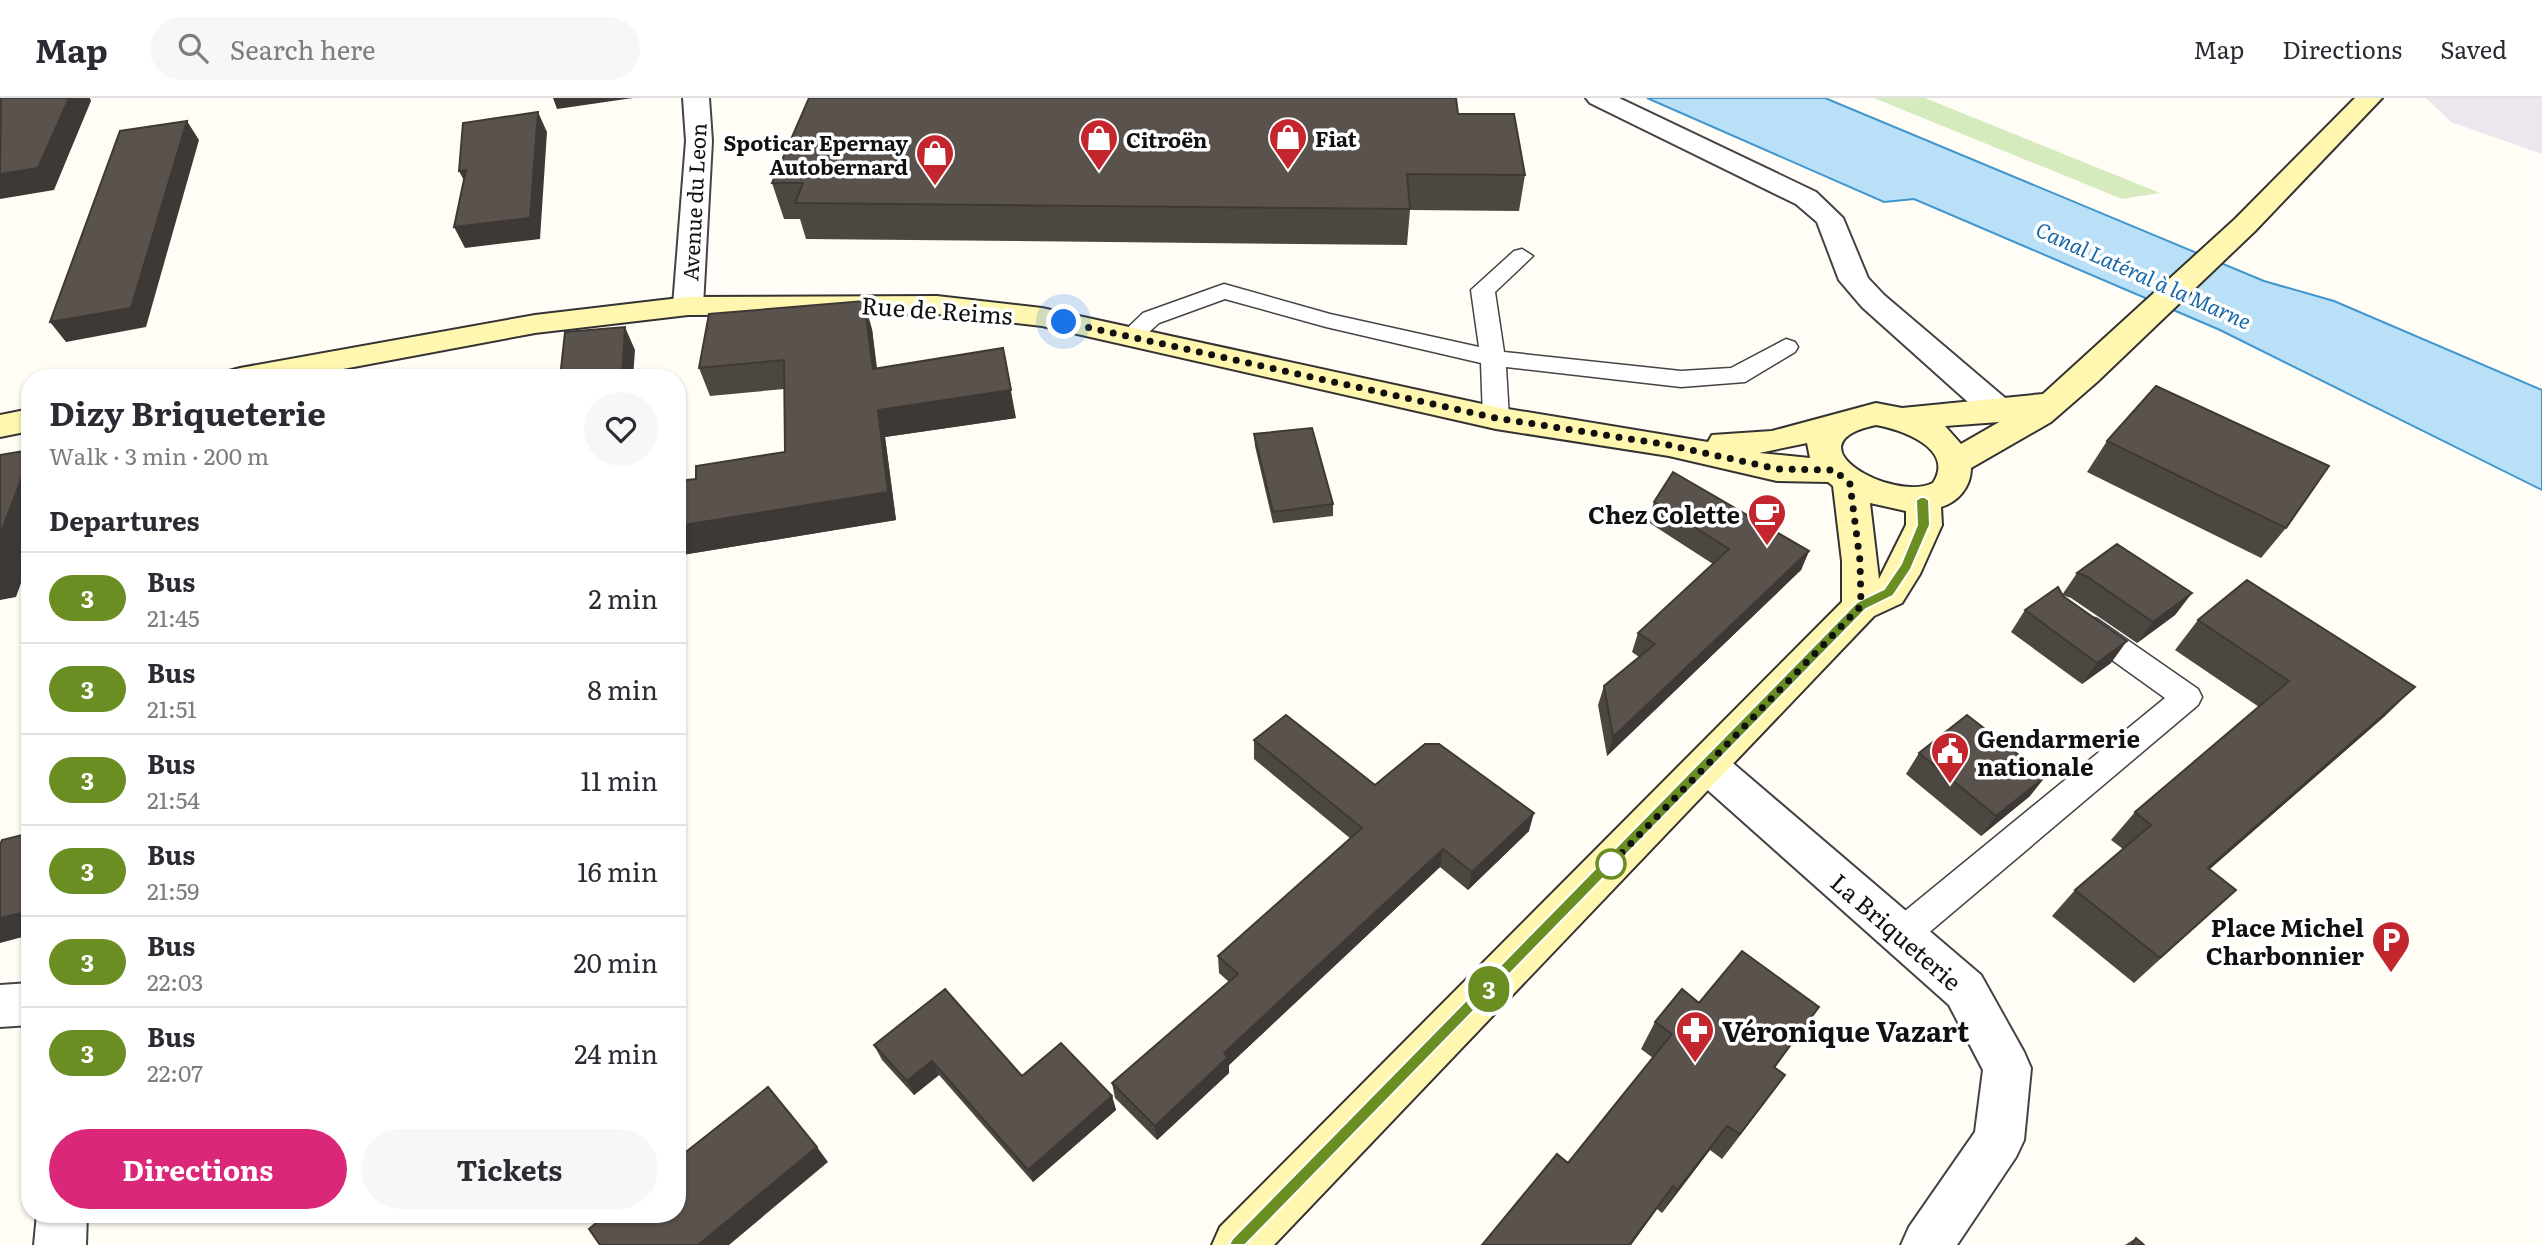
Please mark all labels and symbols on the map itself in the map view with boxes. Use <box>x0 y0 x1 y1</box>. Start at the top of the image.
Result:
shop icon: Fiat <box>1267 116 1309 171</box>
shop icon: Citroën <box>1078 117 1120 172</box>
street label: Avenue du Leon <box>673 122 713 282</box>
place label: Fiat <box>1315 122 1358 153</box>
place label: Citroën <box>1126 123 1208 154</box>
place label: Spoticar Epernay Autobernard <box>724 126 908 181</box>
shop icon: Spoticar Epernay Autobernard <box>914 132 956 187</box>
water label: Canal Latéral à la Marne <box>2031 213 2257 335</box>
street label: Rue de Reims <box>860 286 1014 332</box>
your location <box>1046 304 1081 339</box>
cafe icon: Chez Colette <box>1746 492 1788 547</box>
place label: Chez Colette <box>1588 496 1740 531</box>
place label: Gendarmerie nationale <box>1977 720 2140 783</box>
public building icon: Gendarmerie nationale <box>1929 730 1971 785</box>
unlabelled marker <box>1596 849 1626 879</box>
street label: La Briqueterie <box>1824 864 1970 998</box>
place label: Place Michel Charbonnier <box>2206 909 2364 972</box>
parking icon: Place Michel Charbonnier <box>2370 919 2412 974</box>
line badge: 3 <box>1466 966 1512 1012</box>
pharmacy icon: Véronique Vazart <box>1674 1009 1716 1064</box>
place label: Véronique Vazart <box>1722 1009 1970 1051</box>

